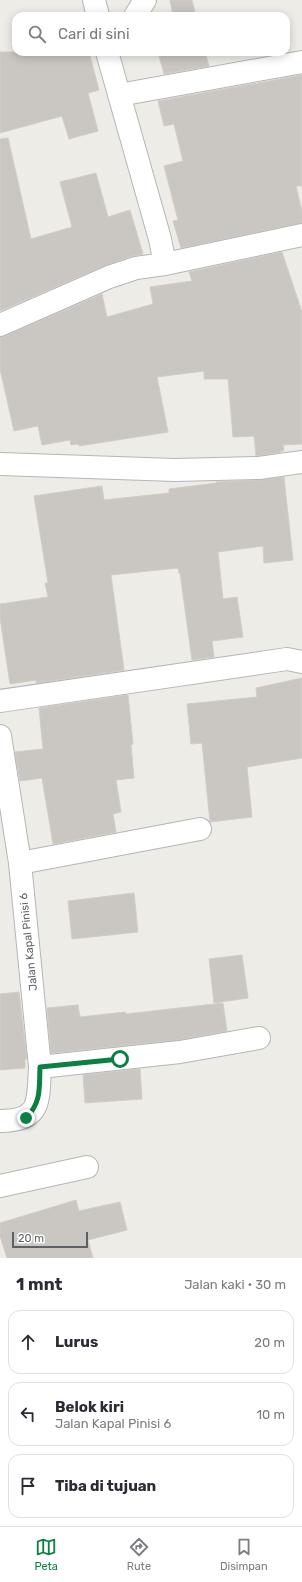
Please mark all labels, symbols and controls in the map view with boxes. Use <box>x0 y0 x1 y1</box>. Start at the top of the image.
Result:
search box <box>12 12 290 56</box>
icon: search <box>26 23 48 45</box>
text: Cari di sini <box>58 25 130 43</box>
street label: Jalan Kapal Pinisi 6 <box>17 892 40 992</box>
route start <box>111 1050 129 1068</box>
route end <box>17 1109 35 1127</box>
scale bar <box>12 1230 88 1249</box>
text: 20 m <box>18 1232 44 1245</box>
text: 1 mnt <box>16 1274 62 1294</box>
text: Jalan kaki · 30 m <box>184 1277 286 1292</box>
icon: ahead <box>17 1331 39 1353</box>
text: Lurus <box>55 1333 98 1351</box>
text: 20 m <box>254 1335 285 1350</box>
text: Belok kiri <box>55 1398 124 1416</box>
icon: left <box>17 1403 39 1425</box>
text: 10 m <box>256 1407 285 1422</box>
text: Jalan Kapal Pinisi 6 <box>55 1416 171 1431</box>
icon: arrive <box>17 1475 39 1497</box>
text: Tiba di tujuan <box>55 1477 156 1495</box>
tab: Peta <box>34 1536 58 1573</box>
tab: Rute <box>127 1536 151 1573</box>
tab: Disimpan <box>220 1536 268 1573</box>

